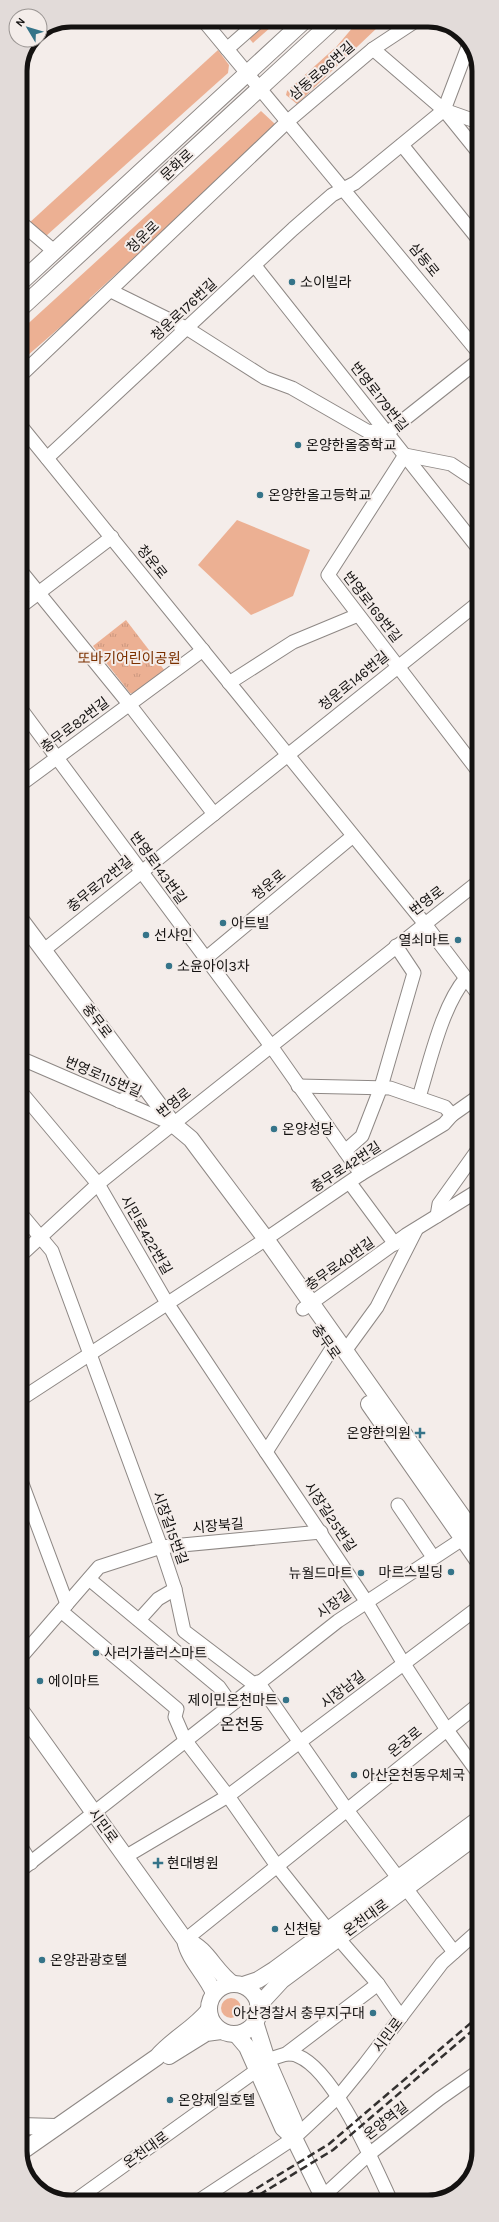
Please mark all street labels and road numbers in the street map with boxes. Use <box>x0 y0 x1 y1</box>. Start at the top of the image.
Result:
street label: 삼동로86번길 <box>286 38 358 104</box>
street label: 문화로 <box>157 146 197 184</box>
street label: 청운로 <box>123 217 163 257</box>
street label: 삼동로 <box>405 240 443 280</box>
street label: 청운로176번길 <box>148 275 220 345</box>
street label: 번영로179번길 <box>347 359 411 435</box>
street label: 청운로 <box>133 542 171 582</box>
street label: 번영로169번길 <box>339 568 405 646</box>
street label: 청운로146번길 <box>316 648 392 714</box>
street label: 충무로82번길 <box>37 694 113 756</box>
street label: 번영로143번길 <box>126 829 190 907</box>
street label: 충무로72번길 <box>64 853 136 915</box>
street label: 청운로 <box>249 866 289 904</box>
street label: 번영로 <box>406 883 448 919</box>
street label: 충무로 <box>79 1000 115 1042</box>
street label: 번영로115번길 <box>62 1053 144 1101</box>
street label: 번영로 <box>154 1084 195 1122</box>
street label: 충무로42번길 <box>308 1138 384 1196</box>
street label: 시민로422번길 <box>117 1192 175 1278</box>
street label: 충무로40번길 <box>302 1234 378 1294</box>
street label: 충무로 <box>308 1321 344 1363</box>
street label: 시장길25번길 <box>300 1479 360 1555</box>
street label: 시장길15번길 <box>149 1489 191 1567</box>
street label: 시장북길 <box>192 1515 244 1537</box>
street label: 시장길 <box>313 1586 355 1622</box>
street label: 시장남길 <box>317 1668 369 1712</box>
street label: 온궁로 <box>385 1723 425 1761</box>
street label: 시민로 <box>85 1805 121 1847</box>
street label: 온천대로 <box>340 1896 392 1940</box>
street label: 시민로 <box>370 2014 406 2056</box>
street label: 온양역길 <box>360 2098 412 2144</box>
street label: 온천대로 <box>120 2128 172 2172</box>

